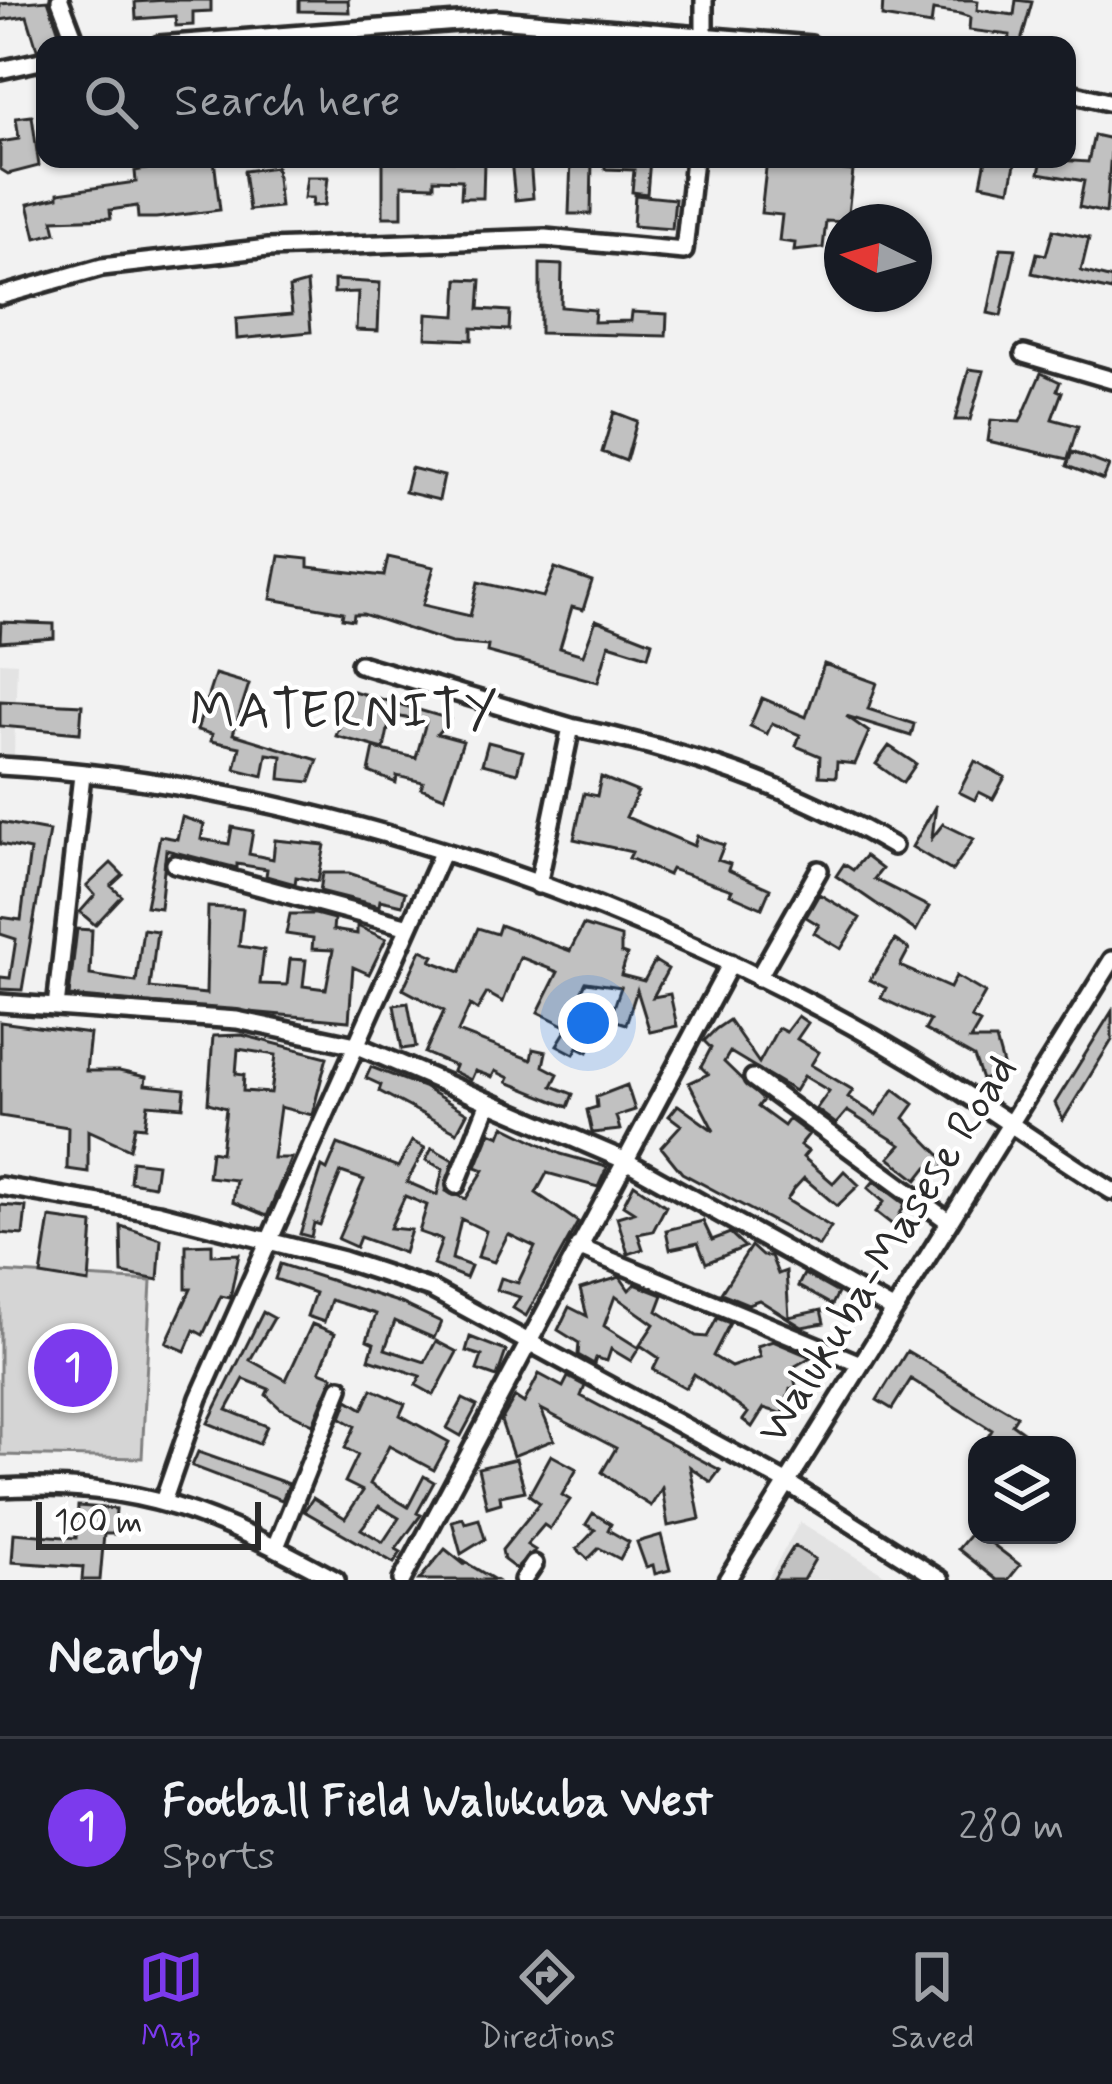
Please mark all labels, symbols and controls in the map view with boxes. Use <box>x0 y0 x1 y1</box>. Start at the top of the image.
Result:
search box <box>36 36 1076 168</box>
icon: search <box>78 69 144 135</box>
text: Search here <box>174 73 401 132</box>
north arrow <box>824 204 932 312</box>
district label: MATERNITY <box>190 680 500 746</box>
your location <box>558 993 618 1053</box>
street label: Walukuba-Masese Road <box>744 1044 1032 1456</box>
pin: 1 <box>34 1323 112 1413</box>
map controls <box>968 1436 1076 1544</box>
button: layers <box>968 1436 1076 1544</box>
scale bar <box>36 1496 261 1549</box>
text: 100 m <box>54 1501 143 1545</box>
text: Nearby <box>48 1625 203 1691</box>
text: Football Field Walukuba West <box>162 1773 713 1832</box>
text: 1 <box>78 1802 96 1853</box>
text: 280 m <box>959 1802 1064 1853</box>
text: Sports <box>162 1832 275 1883</box>
tab: Map <box>138 1944 204 2060</box>
tab: Directions <box>479 1944 615 2060</box>
tab: Saved <box>891 1944 974 2060</box>

